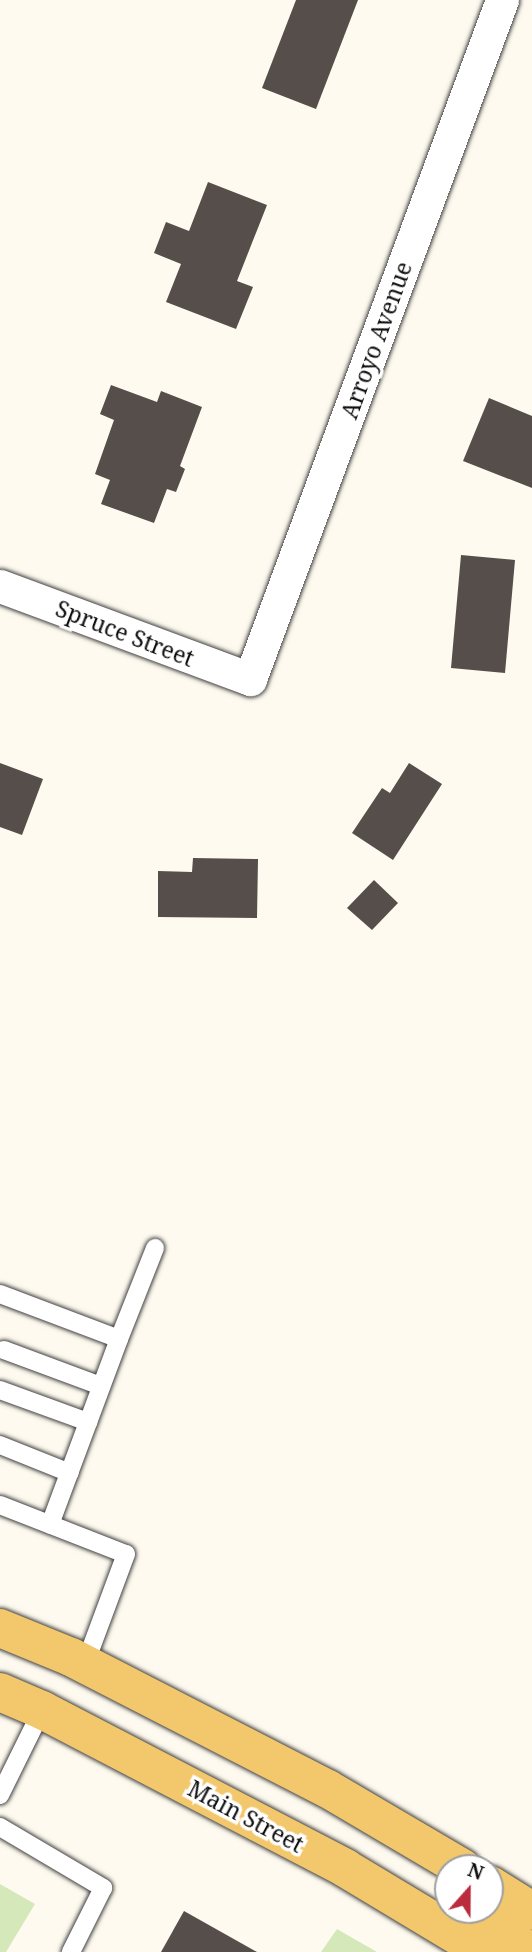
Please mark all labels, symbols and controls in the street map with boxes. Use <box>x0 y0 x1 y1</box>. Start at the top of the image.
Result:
street label: Arroyo Avenue <box>335 258 417 422</box>
street label: Spruce Street <box>52 594 198 672</box>
street label: Main Street <box>184 1774 308 1858</box>
north arrow <box>434 1854 504 1924</box>
text: N <box>464 1856 487 1886</box>

